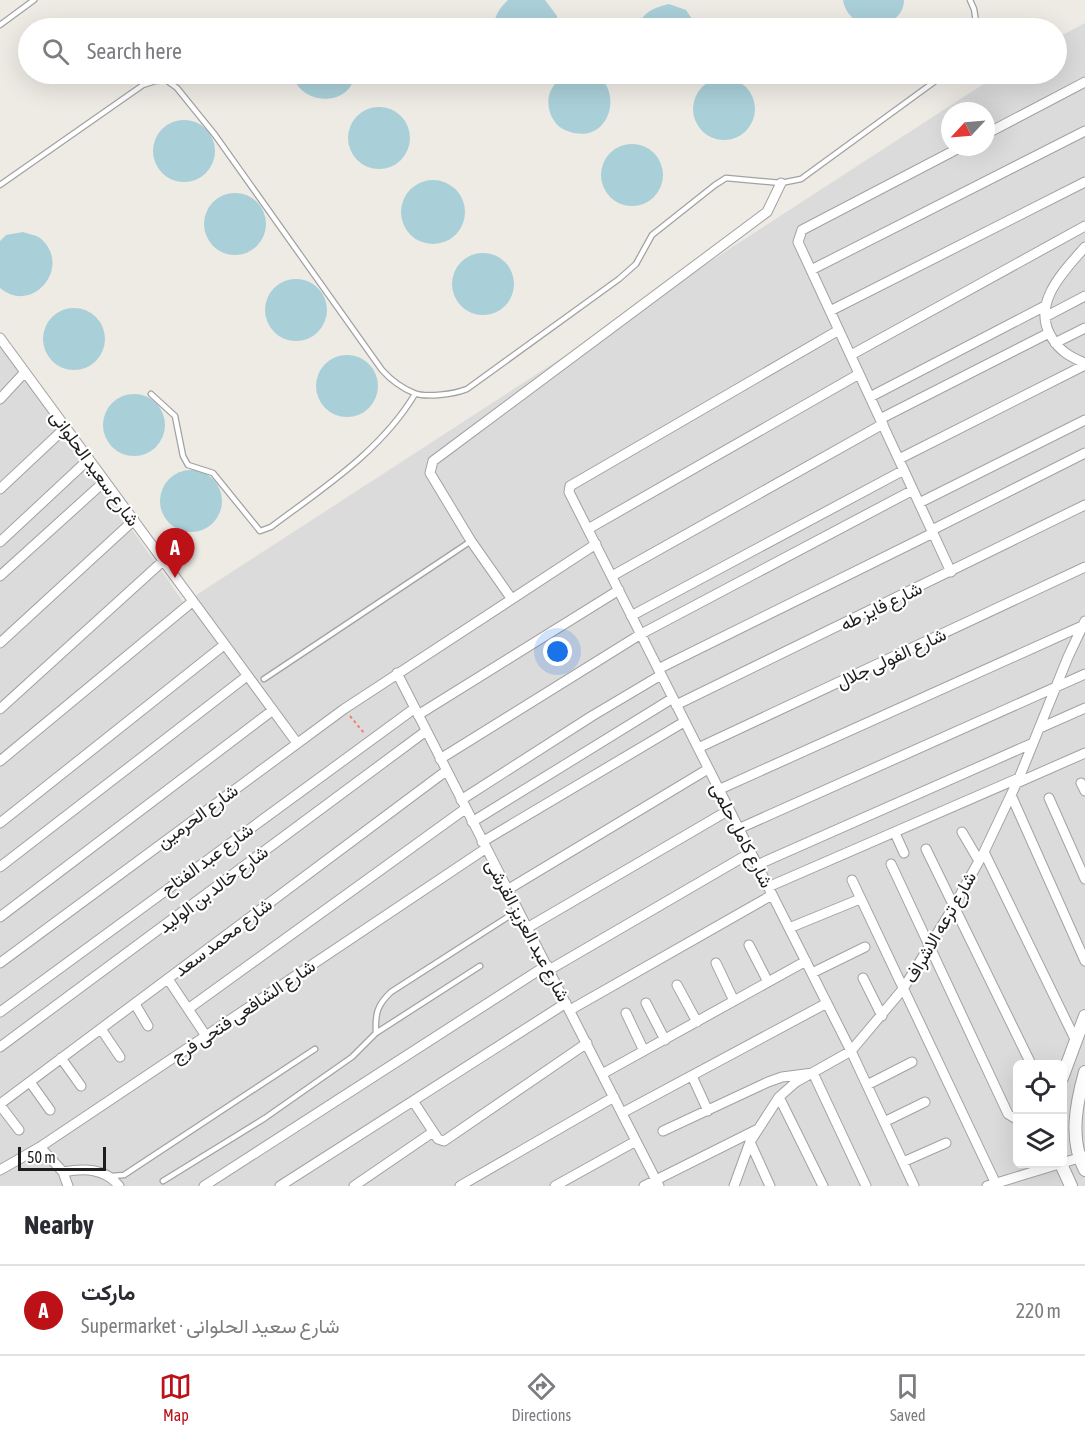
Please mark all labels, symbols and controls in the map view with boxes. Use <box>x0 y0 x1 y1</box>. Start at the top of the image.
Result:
search box <box>18 18 1067 84</box>
icon: search <box>39 35 72 68</box>
text: Search here <box>87 38 182 64</box>
north arrow <box>941 102 995 156</box>
street label: شارع سعيد الحلوانى <box>44 406 144 531</box>
pin: A <box>156 528 195 578</box>
street label: شارع فايز طه <box>837 577 926 637</box>
street label: شارع الفولى جلال <box>833 623 950 694</box>
your location <box>543 637 572 666</box>
street label: شارع الحرمين <box>152 779 243 854</box>
street label: شارع كامل حلمى <box>705 779 778 892</box>
street label: شارع عبد الفتاح <box>157 819 258 901</box>
street label: شارع خالد بن الوليد <box>154 841 273 939</box>
street label: شارع عبد العزيز القرشى <box>480 855 574 1006</box>
street label: شارع ترعه الاشراف <box>900 868 982 987</box>
street label: شارع محمد سعد <box>170 893 277 982</box>
street label: شارع الشافعى فتحى فرج <box>167 955 320 1069</box>
map controls <box>1013 1060 1067 1168</box>
button: locate <box>1013 1060 1067 1114</box>
button: layers <box>1013 1114 1067 1168</box>
scale bar <box>18 1144 106 1172</box>
text: 50 m <box>27 1148 56 1166</box>
text: Nearby <box>24 1210 94 1240</box>
text: ماركت <box>81 1279 136 1305</box>
text: A <box>39 1299 48 1322</box>
text: 220 m <box>1016 1299 1061 1322</box>
text: Supermarket · شارع سعيد الحلوانى <box>81 1314 340 1337</box>
tab: Map <box>159 1370 192 1424</box>
tab: Directions <box>511 1370 571 1424</box>
tab: Saved <box>890 1370 925 1424</box>

